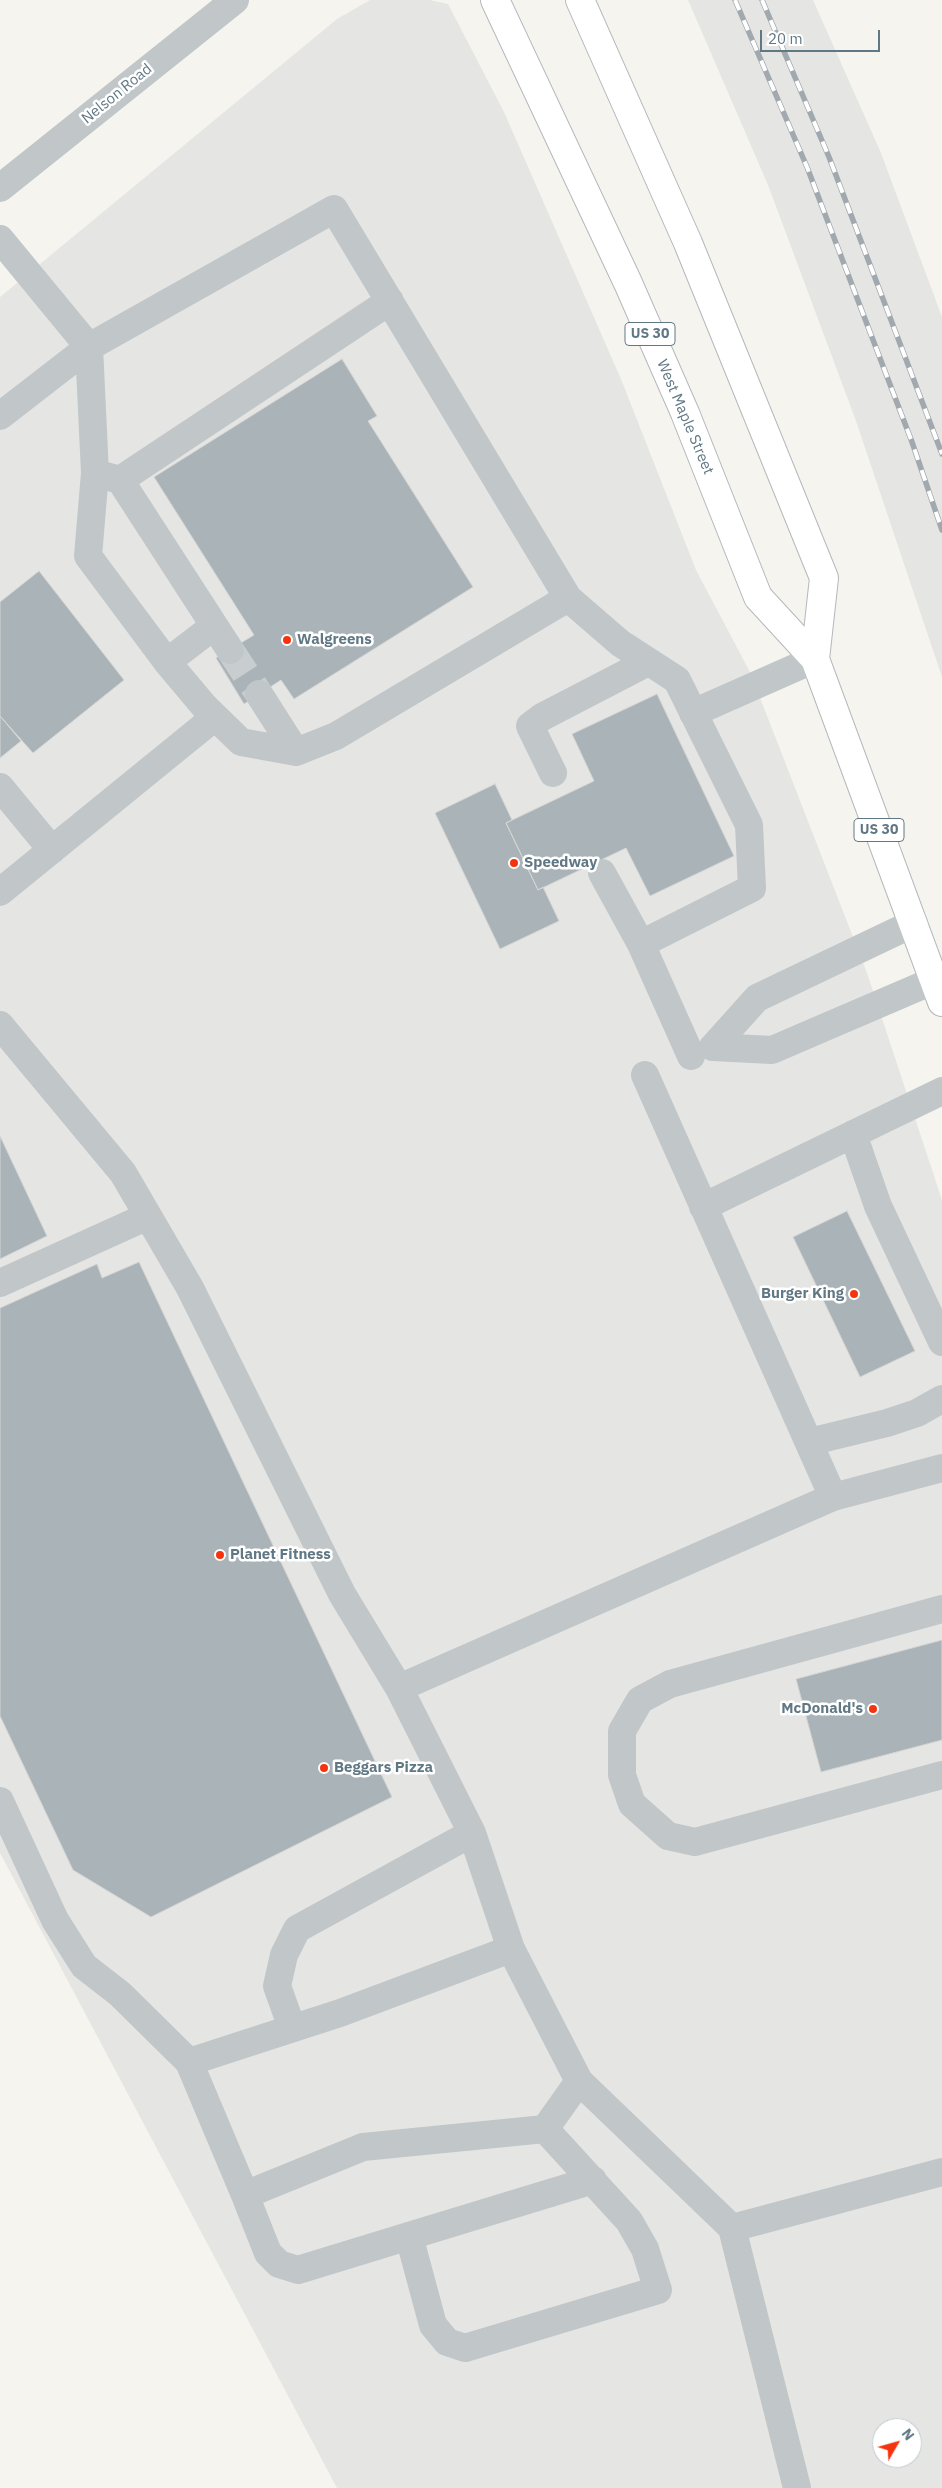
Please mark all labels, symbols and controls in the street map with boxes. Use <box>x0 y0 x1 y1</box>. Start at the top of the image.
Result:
scale bar <box>762 20 882 52</box>
text: 20 m <box>768 29 803 48</box>
street label: Nelson Road <box>78 60 156 128</box>
road number: US 30 <box>625 322 675 346</box>
street label: West Maple Street <box>653 357 717 477</box>
place label: Walgreens <box>297 631 372 649</box>
marker: Walgreens <box>281 634 293 646</box>
road number: US 30 <box>854 818 904 842</box>
place label: Speedway <box>524 854 597 872</box>
marker: Speedway <box>508 857 520 869</box>
place label: Burger King <box>761 1285 844 1303</box>
marker: Burger King <box>848 1288 860 1300</box>
place label: Planet Fitness <box>230 1546 331 1564</box>
marker: Planet Fitness <box>214 1549 226 1561</box>
place label: McDonald's <box>781 1700 863 1718</box>
marker: McDonald's <box>867 1703 879 1715</box>
place label: Beggars Pizza <box>334 1759 433 1777</box>
marker: Beggars Pizza <box>318 1762 330 1774</box>
north arrow <box>872 2418 922 2468</box>
text: N <box>898 2425 918 2444</box>

